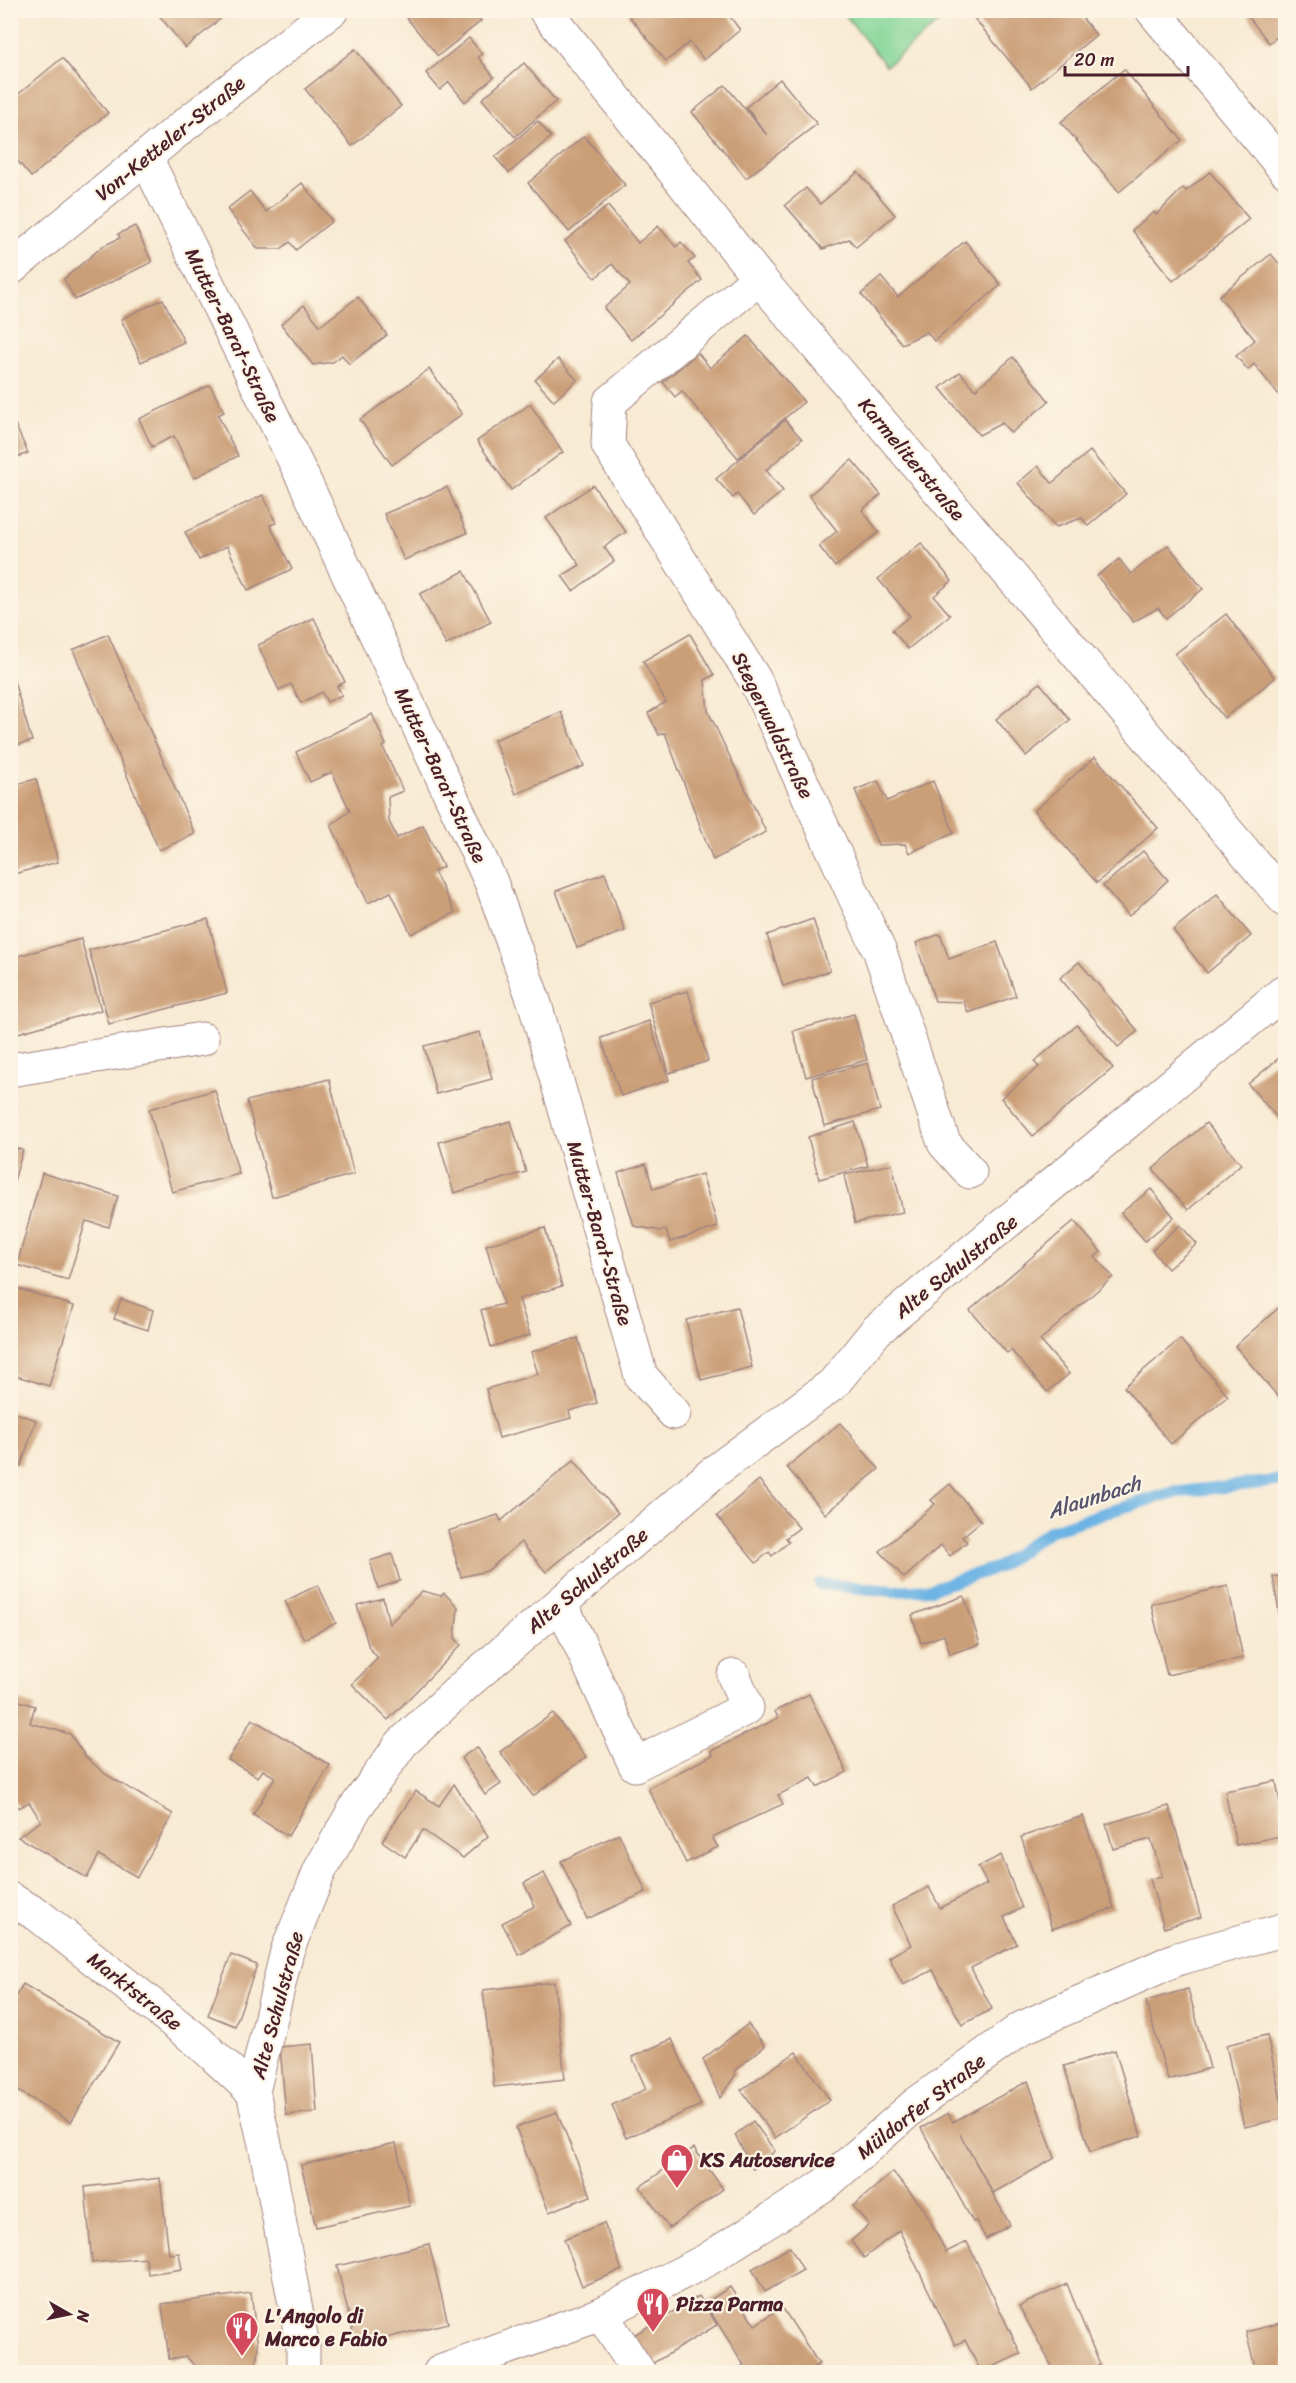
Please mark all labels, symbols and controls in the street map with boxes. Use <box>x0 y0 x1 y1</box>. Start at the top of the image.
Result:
scale bar <box>1065 39 1188 77</box>
text: 20 m <box>1074 44 1114 76</box>
street label: Von-Ketteler-Straße <box>87 66 254 210</box>
street label: Mutter-Barat-Straße <box>175 242 290 429</box>
street label: Karmeliterstraße <box>849 389 974 529</box>
street label: Stegerwaldstraße <box>722 645 823 805</box>
street label: Mutter-Barat-Straße <box>384 681 497 869</box>
street label: Mutter-Barat-Straße <box>556 1137 643 1330</box>
street label: Alte Schulstraße <box>886 1205 1026 1328</box>
water label: Alaunbach <box>1041 1463 1147 1530</box>
street label: Alte Schulstraße <box>517 1518 657 1643</box>
street label: Alte Schulstraße <box>241 1927 314 2084</box>
street label: Marktstraße <box>79 1943 190 2040</box>
street label: Müldorfer Straße <box>849 2044 994 2169</box>
shop icon: KS Autoservice <box>659 2142 695 2189</box>
place label: KS Autoservice <box>699 2143 835 2178</box>
north arrow <box>39 2284 99 2344</box>
restaurant icon: Pizza Parma <box>635 2286 671 2333</box>
place label: Pizza Parma <box>676 2287 783 2322</box>
place label: L'Angolo di Marco e Fabio <box>264 2299 387 2357</box>
text: N <box>68 2308 99 2325</box>
restaurant icon: L'Angolo di Marco e Fabio <box>224 2310 260 2357</box>

